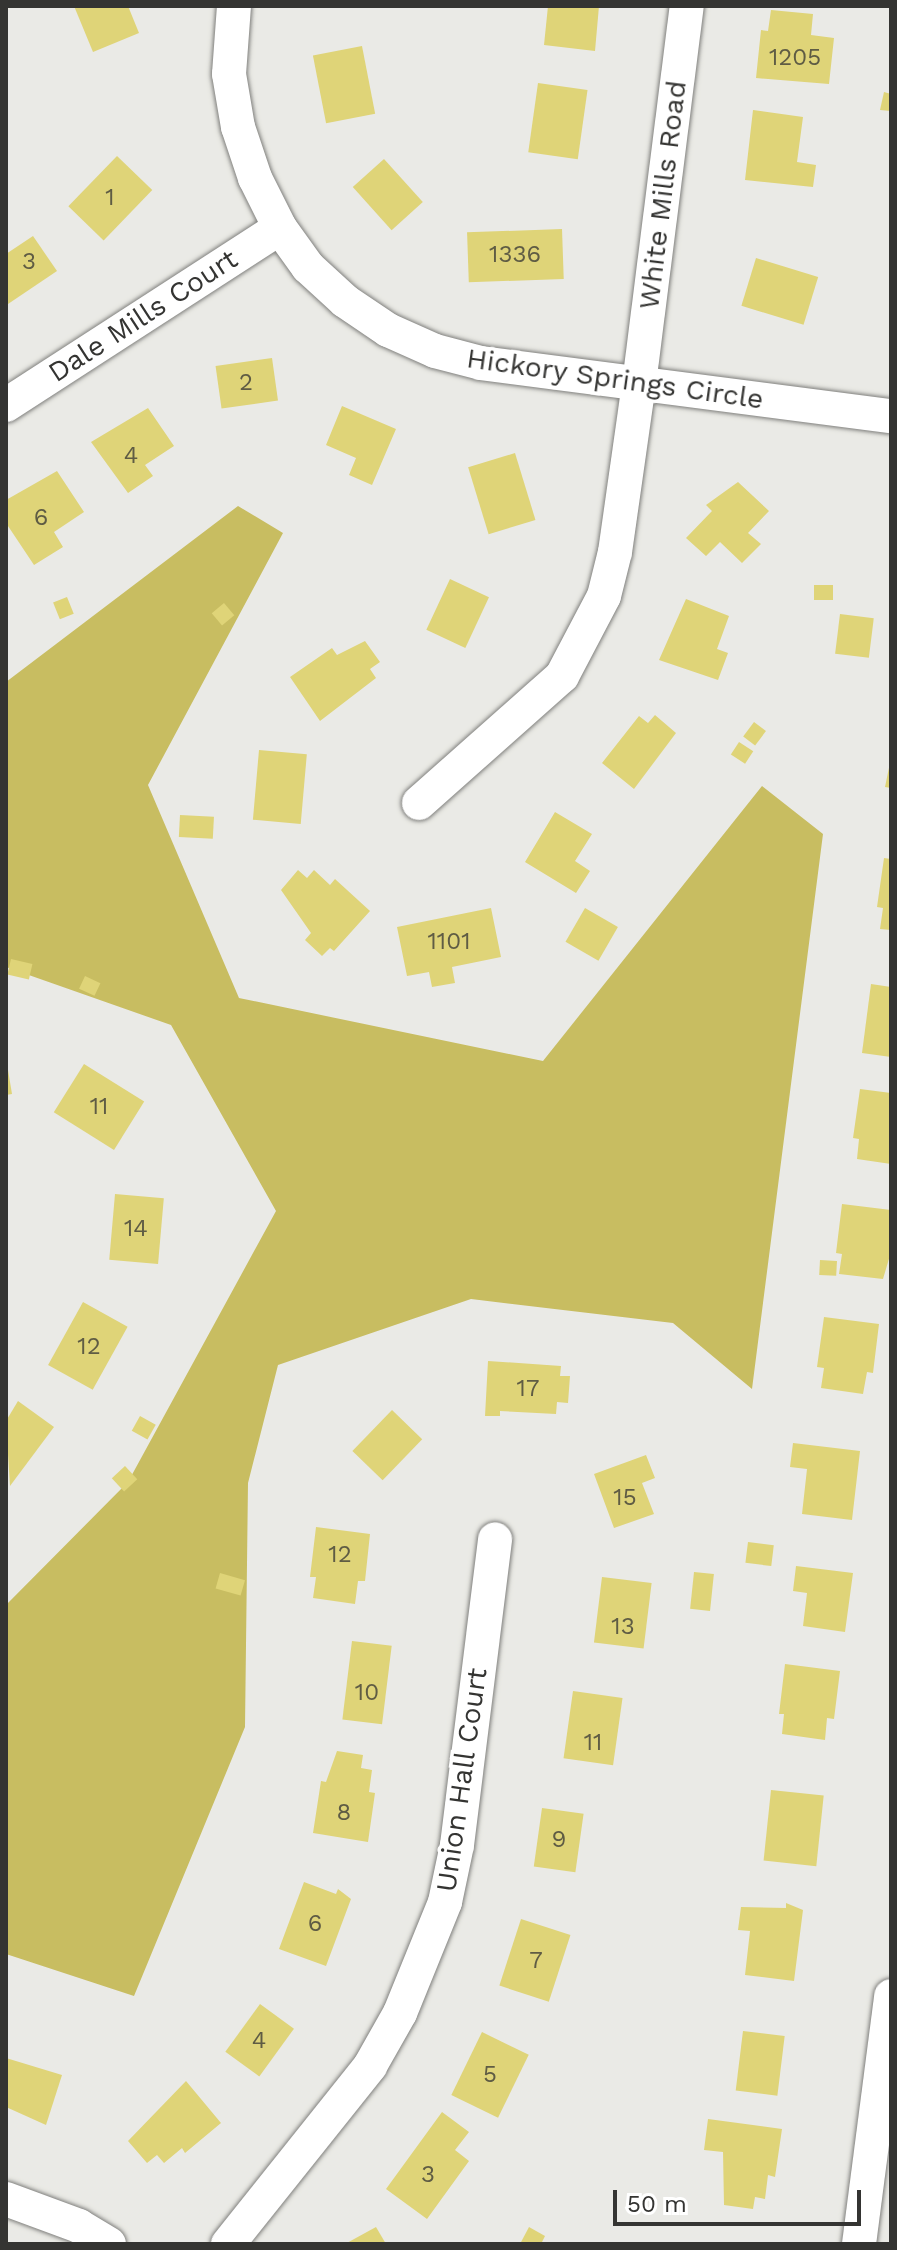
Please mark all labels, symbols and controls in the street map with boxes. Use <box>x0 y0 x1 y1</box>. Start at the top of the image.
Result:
house number: 1205 <box>769 44 821 72</box>
street label: White Mills Road <box>632 79 694 311</box>
house number: 1 <box>105 184 115 212</box>
house number: 1336 <box>489 241 541 269</box>
street label: Dale Mills Court <box>42 242 244 390</box>
house number: 3 <box>22 248 36 276</box>
street label: Hickory Springs Circle <box>464 341 766 417</box>
house number: 2 <box>239 369 253 397</box>
house number: 4 <box>124 442 138 470</box>
house number: 6 <box>34 504 48 532</box>
house number: 1101 <box>427 928 471 956</box>
house number: 11 <box>90 1093 108 1121</box>
house number: 14 <box>124 1215 148 1243</box>
house number: 12 <box>77 1333 101 1361</box>
house number: 17 <box>517 1375 539 1403</box>
house number: 15 <box>613 1484 637 1512</box>
house number: 12 <box>328 1541 352 1569</box>
house number: 13 <box>611 1613 635 1641</box>
street label: Union Hall Court <box>430 1665 494 1895</box>
house number: 10 <box>355 1679 379 1707</box>
house number: 11 <box>584 1729 602 1757</box>
house number: 8 <box>337 1799 351 1827</box>
house number: 9 <box>552 1826 566 1854</box>
house number: 6 <box>308 1910 322 1938</box>
house number: 7 <box>529 1947 543 1975</box>
house number: 4 <box>252 2027 266 2055</box>
house number: 5 <box>483 2061 497 2089</box>
house number: 3 <box>421 2161 435 2189</box>
scale bar <box>617 2174 865 2224</box>
text: 50 m <box>627 2190 687 2218</box>

